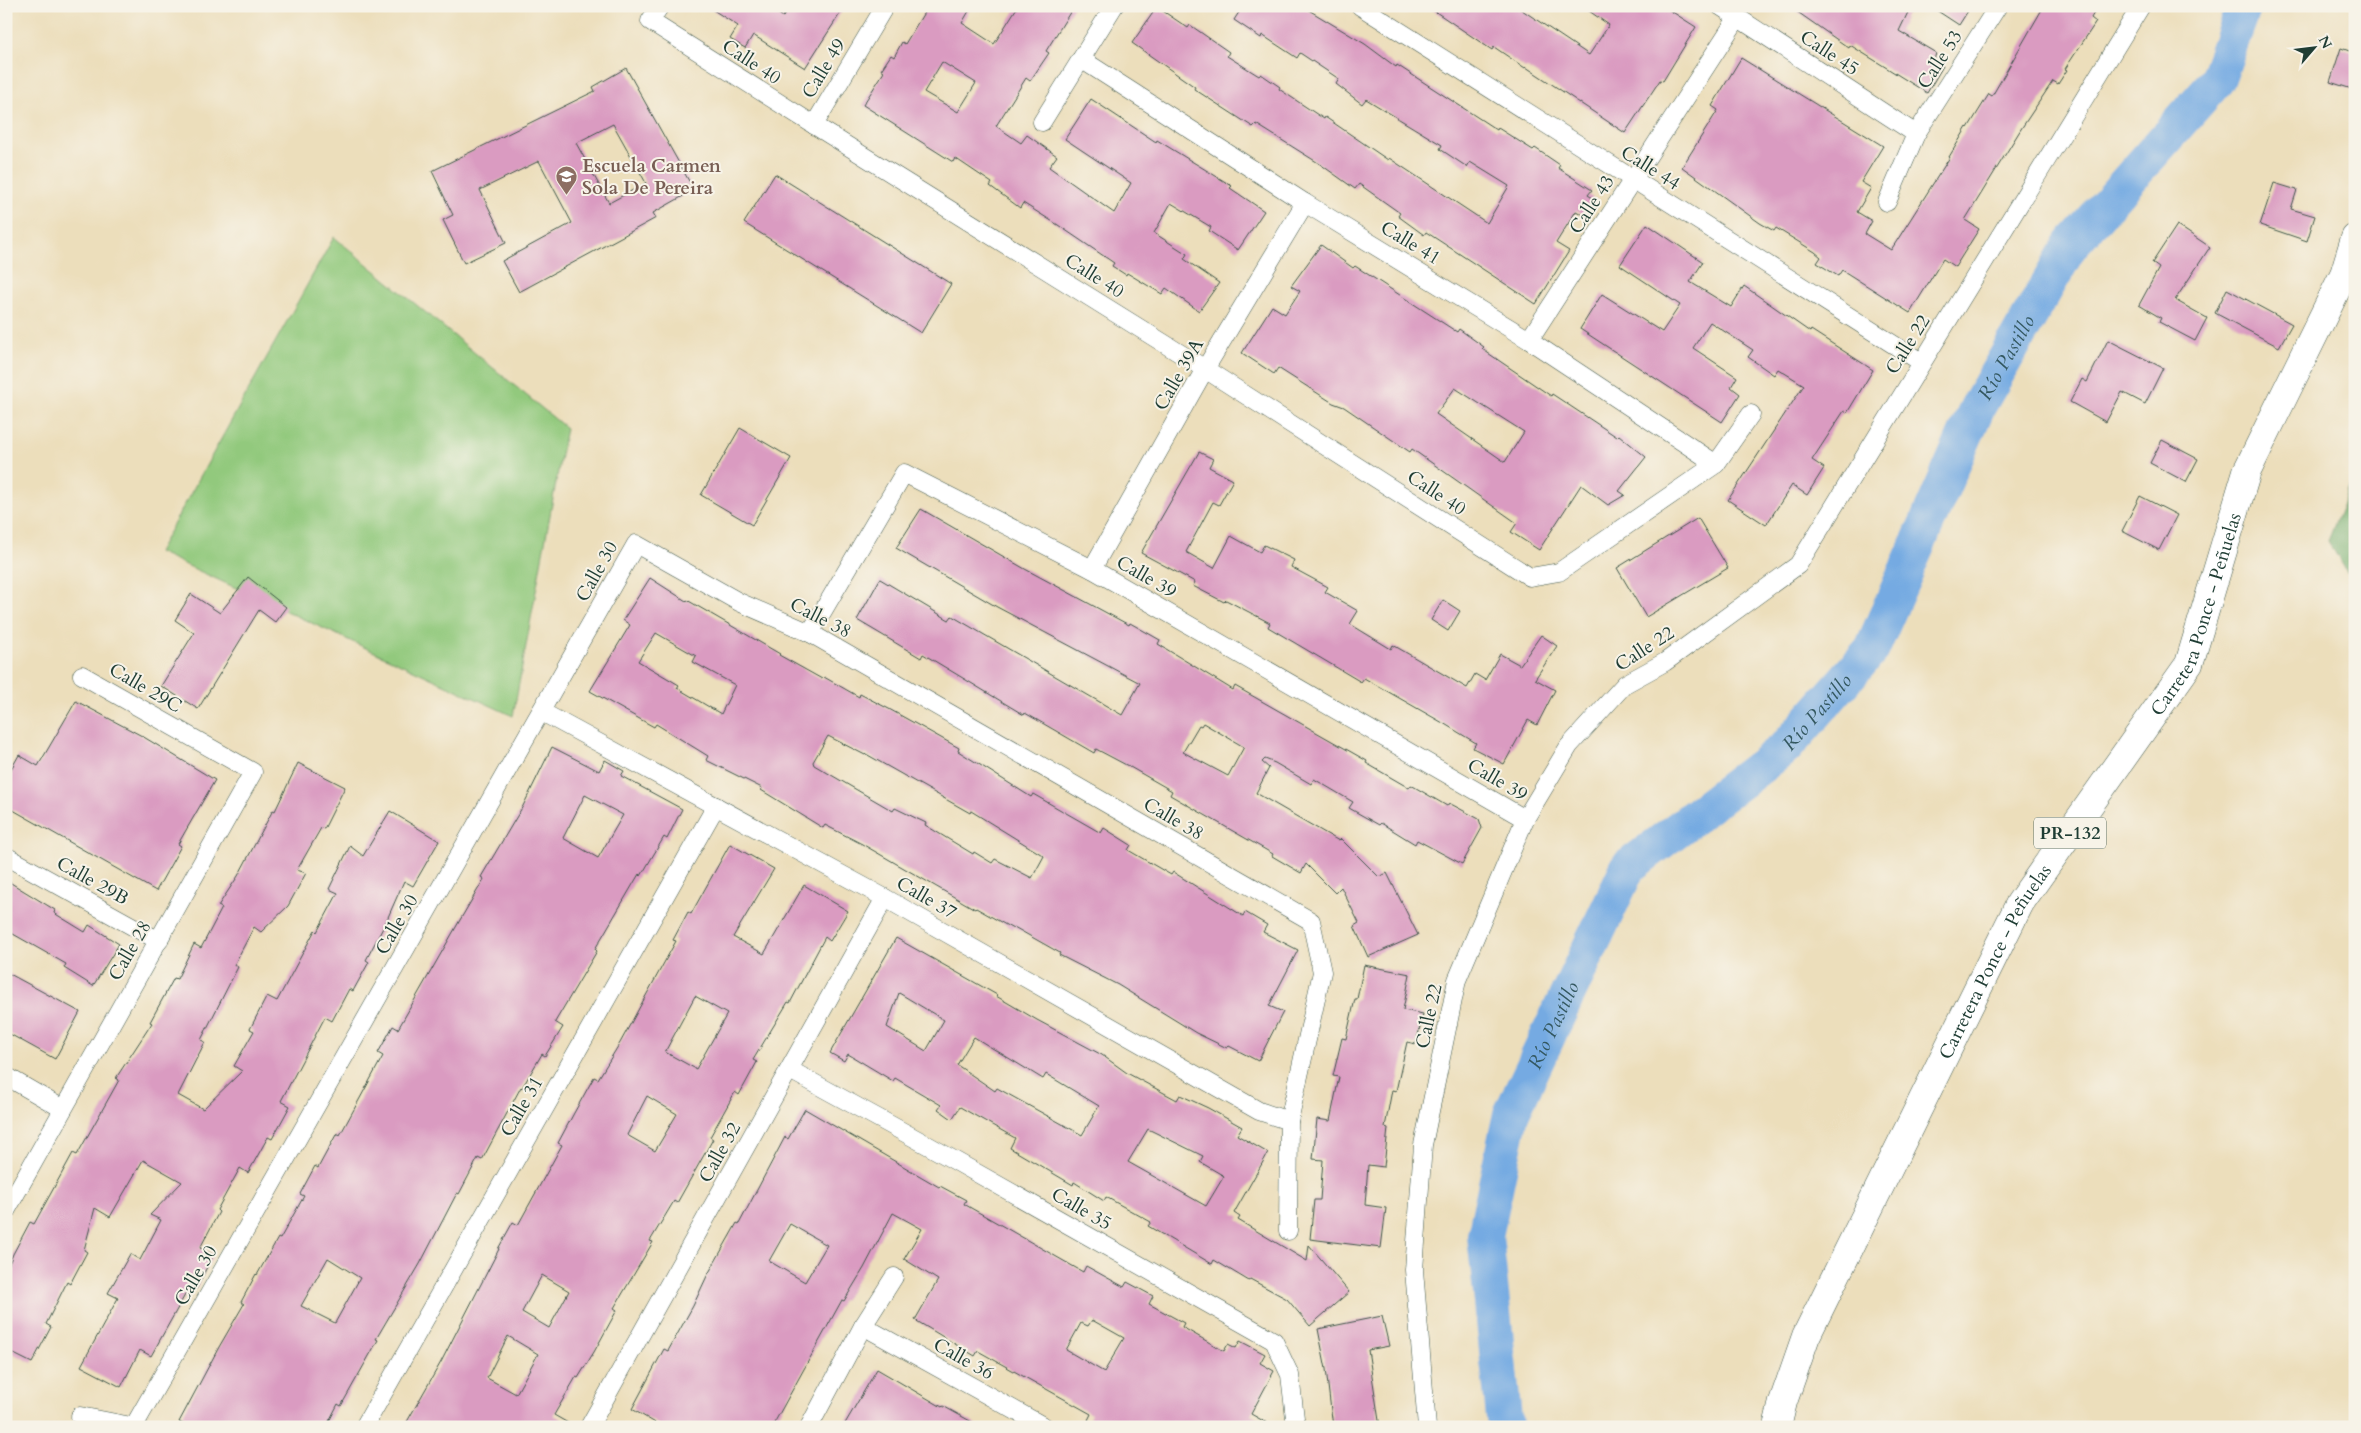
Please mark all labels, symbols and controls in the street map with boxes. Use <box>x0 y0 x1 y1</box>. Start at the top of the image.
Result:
north arrow <box>2288 22 2338 72</box>
street label: Calle 45 <box>1795 24 1864 82</box>
street label: Calle 53 <box>1911 25 1969 94</box>
text: N <box>2314 32 2336 52</box>
street label: Calle 40 <box>717 33 786 91</box>
street label: Calle 49 <box>796 33 852 103</box>
street label: Calle 44 <box>1616 139 1685 196</box>
place label: Escuela Carmen Sola De Pereira <box>582 153 722 201</box>
school or university icon: Escuela Carmen Sola De Pereira <box>554 164 578 195</box>
street label: Calle 43 <box>1563 170 1621 239</box>
street label: Calle 41 <box>1376 215 1445 271</box>
street label: Calle 40 <box>1060 247 1129 304</box>
street label: Calle 22 <box>1879 310 1936 379</box>
water label: Río Pastillo <box>1971 310 2042 405</box>
street label: Calle 39A <box>1148 333 1210 415</box>
street label: Calle 40 <box>1402 464 1471 522</box>
street label: Carretera Ponce - Peñuelas <box>2144 510 2248 721</box>
street label: Calle 30 <box>570 536 624 606</box>
street label: Calle 39 <box>1112 549 1182 605</box>
street label: Calle 38 <box>785 591 856 644</box>
street label: Calle 22 <box>1610 620 1679 678</box>
street label: Calle 29C <box>104 657 187 719</box>
water label: Río Pastillo <box>1776 668 1858 757</box>
street label: Calle 39 <box>1463 752 1533 808</box>
street label: Calle 38 <box>1139 791 1208 847</box>
road number: PR-132 <box>2034 818 2106 848</box>
street label: Calle 29B <box>52 850 133 911</box>
street label: Carretera Ponce - Peñuelas <box>1933 859 2058 1064</box>
street label: Calle 37 <box>892 870 962 926</box>
street label: Calle 30 <box>369 889 425 959</box>
street label: Calle 28 <box>102 916 158 985</box>
water label: Río Pastillo <box>1521 977 1586 1074</box>
street label: Calle 22 <box>1409 981 1449 1051</box>
street label: Calle 31 <box>494 1072 550 1141</box>
street label: Calle 32 <box>693 1117 747 1187</box>
street label: Calle 35 <box>1047 1181 1116 1237</box>
street label: Calle 30 <box>168 1240 224 1310</box>
street label: Calle 36 <box>929 1332 999 1386</box>

